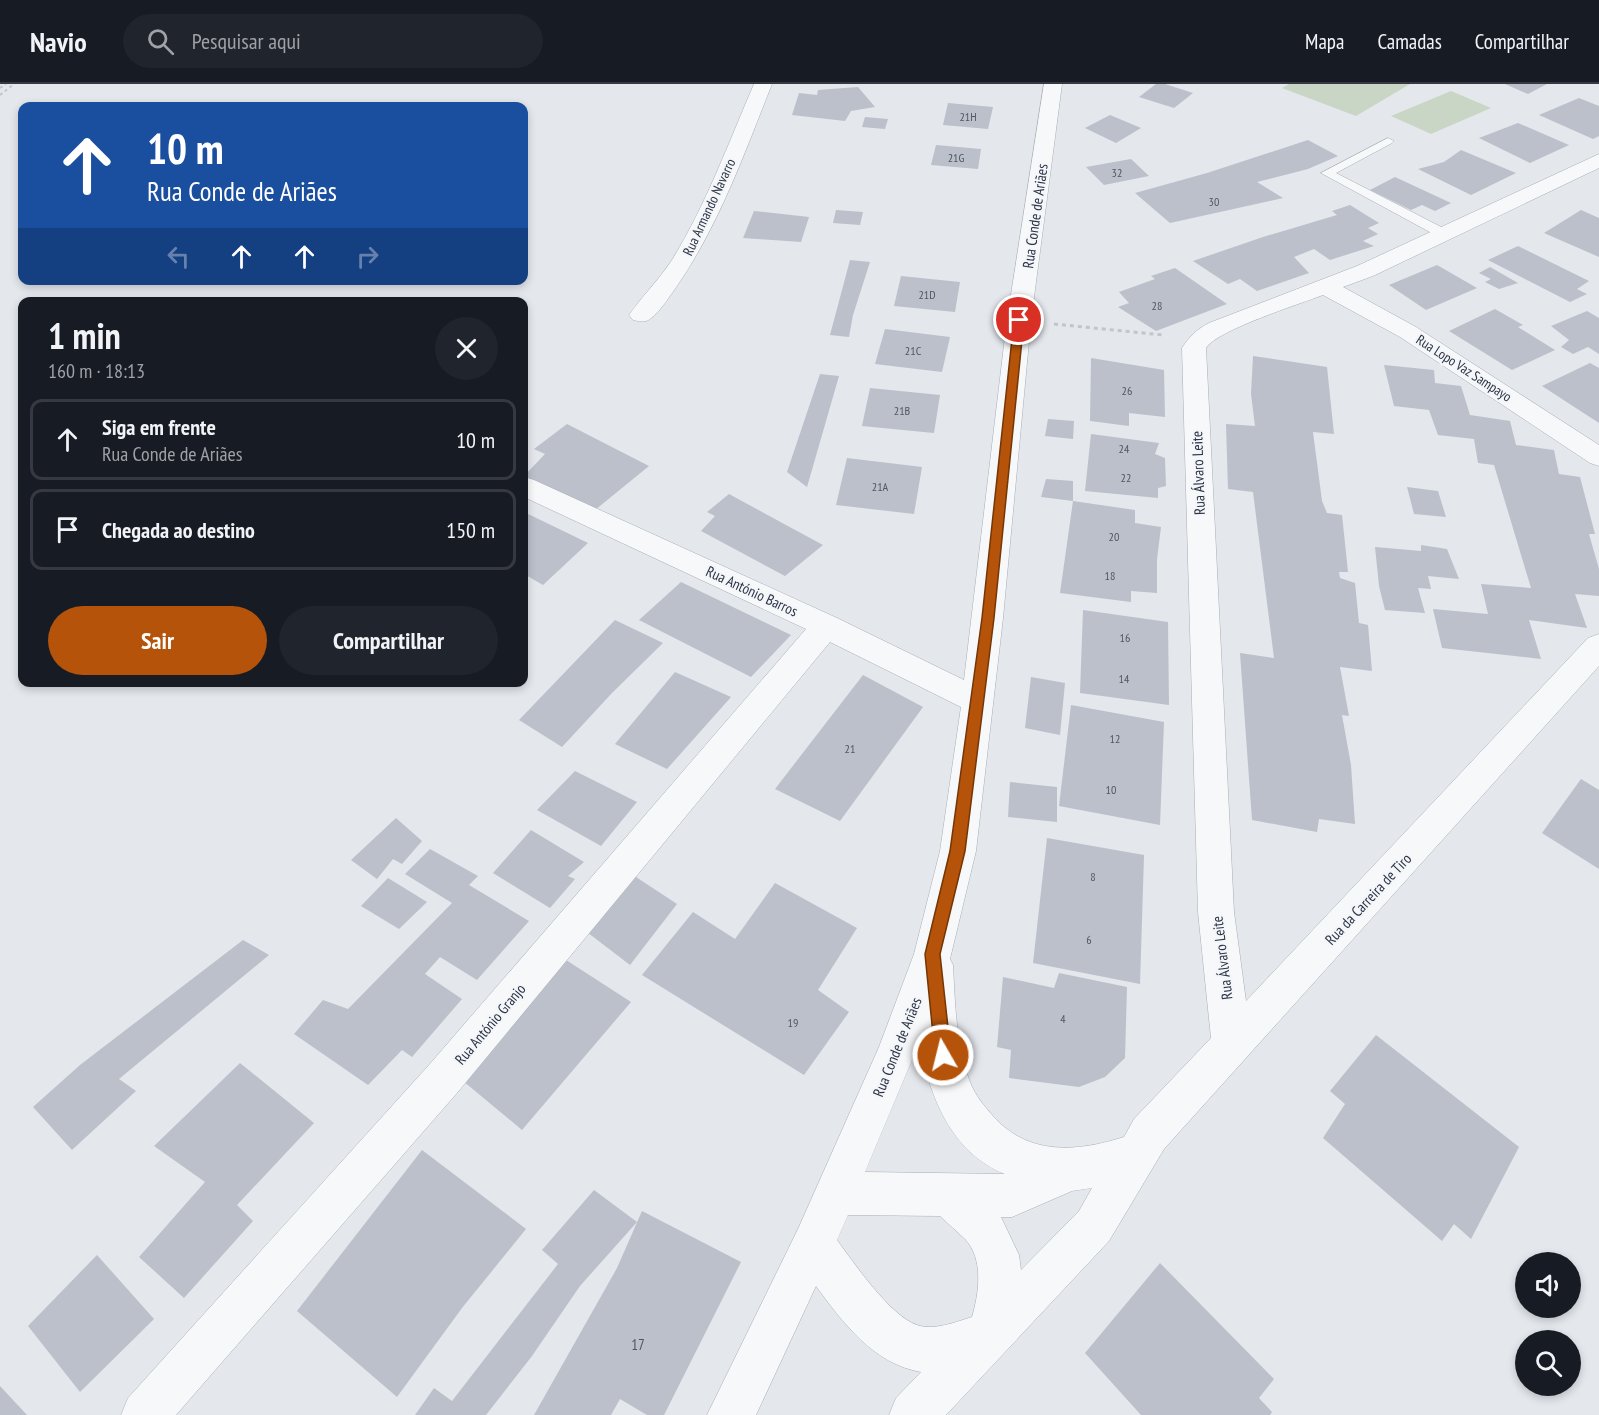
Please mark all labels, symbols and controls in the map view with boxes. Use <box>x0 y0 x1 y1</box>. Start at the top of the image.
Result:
search box <box>123 14 543 68</box>
text: Navio <box>30 23 87 60</box>
icon: search <box>144 25 177 58</box>
text: Pesquisar aqui <box>192 27 301 55</box>
text: Mapa <box>1305 28 1344 55</box>
text: Camadas <box>1377 28 1442 55</box>
text: Compartilhar <box>1475 28 1569 55</box>
house number: 21H <box>959 109 977 124</box>
text: 10 m <box>147 121 224 176</box>
icon: ahead <box>48 126 126 204</box>
house number: 21G <box>948 150 964 165</box>
street label: Rua Armando Navarro <box>679 155 739 259</box>
street label: Rua Conde de Ariães <box>1018 162 1052 270</box>
house number: 32 <box>1112 165 1122 180</box>
text: Rua Conde de Ariães <box>147 174 337 208</box>
house number: 30 <box>1209 194 1219 209</box>
icon: left <box>162 240 195 273</box>
icon: ahead <box>225 240 258 273</box>
icon: ahead <box>288 240 321 273</box>
icon: right <box>351 240 384 273</box>
house number: 21D <box>918 287 936 302</box>
pin <box>993 294 1044 345</box>
house number: 28 <box>1152 298 1162 313</box>
icon: arrive <box>1002 303 1035 336</box>
text: 1 min <box>48 312 121 359</box>
button: close <box>435 317 498 380</box>
street label: Rua Lopo Vaz Sampayo <box>1413 330 1515 406</box>
house number: 21C <box>905 343 922 358</box>
text: 160 m · 18:13 <box>48 358 145 384</box>
house number: 26 <box>1122 383 1132 398</box>
house number: 21B <box>894 403 911 418</box>
text: Siga em frente <box>102 413 216 441</box>
icon: ahead <box>51 423 84 456</box>
text: 10 m <box>456 426 495 454</box>
street label: Rua Álvaro Leite <box>1187 431 1209 515</box>
text: Rua Conde de Ariães <box>102 441 243 467</box>
house number: 24 <box>1119 441 1130 456</box>
house number: 22 <box>1121 470 1131 485</box>
house number: 21A <box>872 479 889 494</box>
icon: arrive <box>51 513 84 546</box>
text: Chegada ao destino <box>102 516 255 544</box>
text: 150 m <box>446 516 495 544</box>
house number: 20 <box>1109 529 1119 544</box>
street label: Rua António Barros <box>703 561 801 621</box>
house number: 18 <box>1105 568 1115 583</box>
button: Sair <box>48 606 267 675</box>
button: Compartilhar <box>279 606 498 675</box>
house number: 16 <box>1120 630 1130 645</box>
house number: 14 <box>1119 671 1130 686</box>
house number: 12 <box>1110 731 1120 746</box>
house number: 21 <box>845 741 855 756</box>
house number: 10 <box>1106 782 1116 797</box>
street label: Rua da Carreira de Tiro <box>1321 849 1415 949</box>
house number: 8 <box>1090 869 1096 884</box>
street label: Rua Álvaro Leite <box>1207 915 1237 1001</box>
house number: 6 <box>1086 932 1092 947</box>
street label: Rua António Granjo <box>451 980 529 1068</box>
street label: Rua Conde de Ariães <box>868 995 926 1099</box>
house number: 4 <box>1060 1011 1066 1026</box>
house number: 19 <box>788 1015 798 1030</box>
position arrow <box>911 1023 975 1087</box>
map controls <box>1515 1252 1581 1396</box>
button: sound <box>1515 1252 1581 1318</box>
button: search <box>1515 1330 1581 1396</box>
house number: 17 <box>631 1335 645 1354</box>

